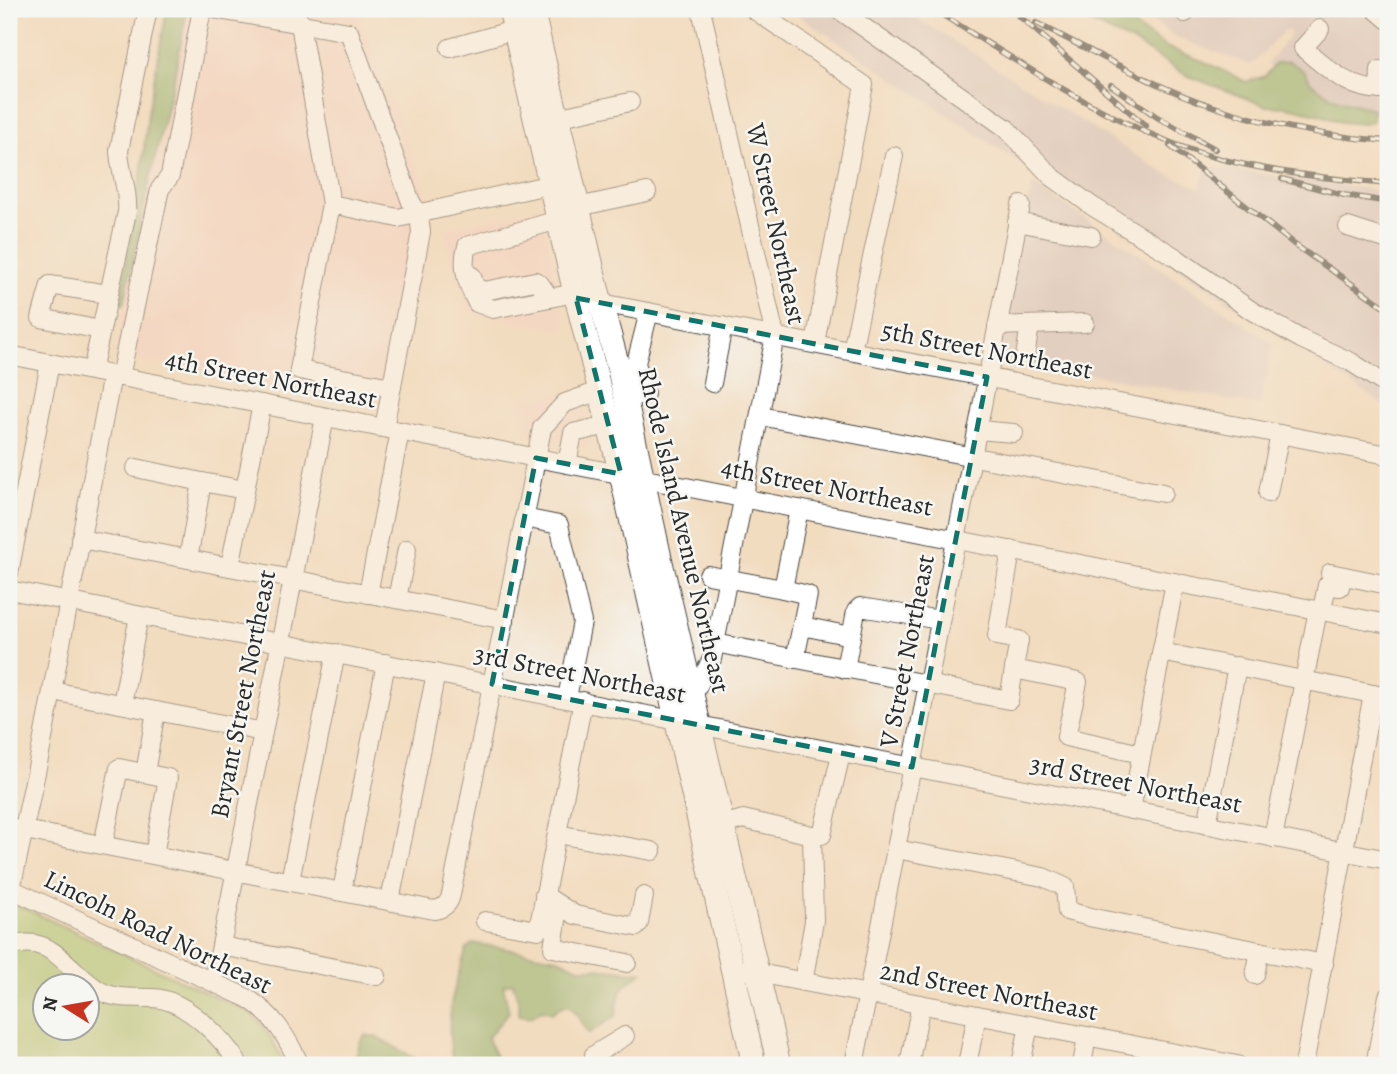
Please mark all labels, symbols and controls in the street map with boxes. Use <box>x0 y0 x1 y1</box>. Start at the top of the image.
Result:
street label: W Street Northeast <box>737 119 814 328</box>
street label: 5th Street Northeast <box>879 312 1096 388</box>
street label: 4th Street Northeast <box>162 341 380 417</box>
street label: Rhode Island Avenue Northeast <box>629 364 739 697</box>
street label: 4th Street Northeast <box>718 449 936 525</box>
street label: V Street Northeast <box>871 551 943 752</box>
street label: Bryant Street Northeast <box>202 566 284 821</box>
street label: 3rd Street Northeast <box>471 636 689 712</box>
street label: 3rd Street Northeast <box>1027 746 1245 822</box>
street label: Lincoln Road Northeast <box>38 862 278 1003</box>
street label: 2nd Street Northeast <box>877 953 1101 1029</box>
north arrow <box>32 972 102 1042</box>
text: N <box>36 995 64 1013</box>

